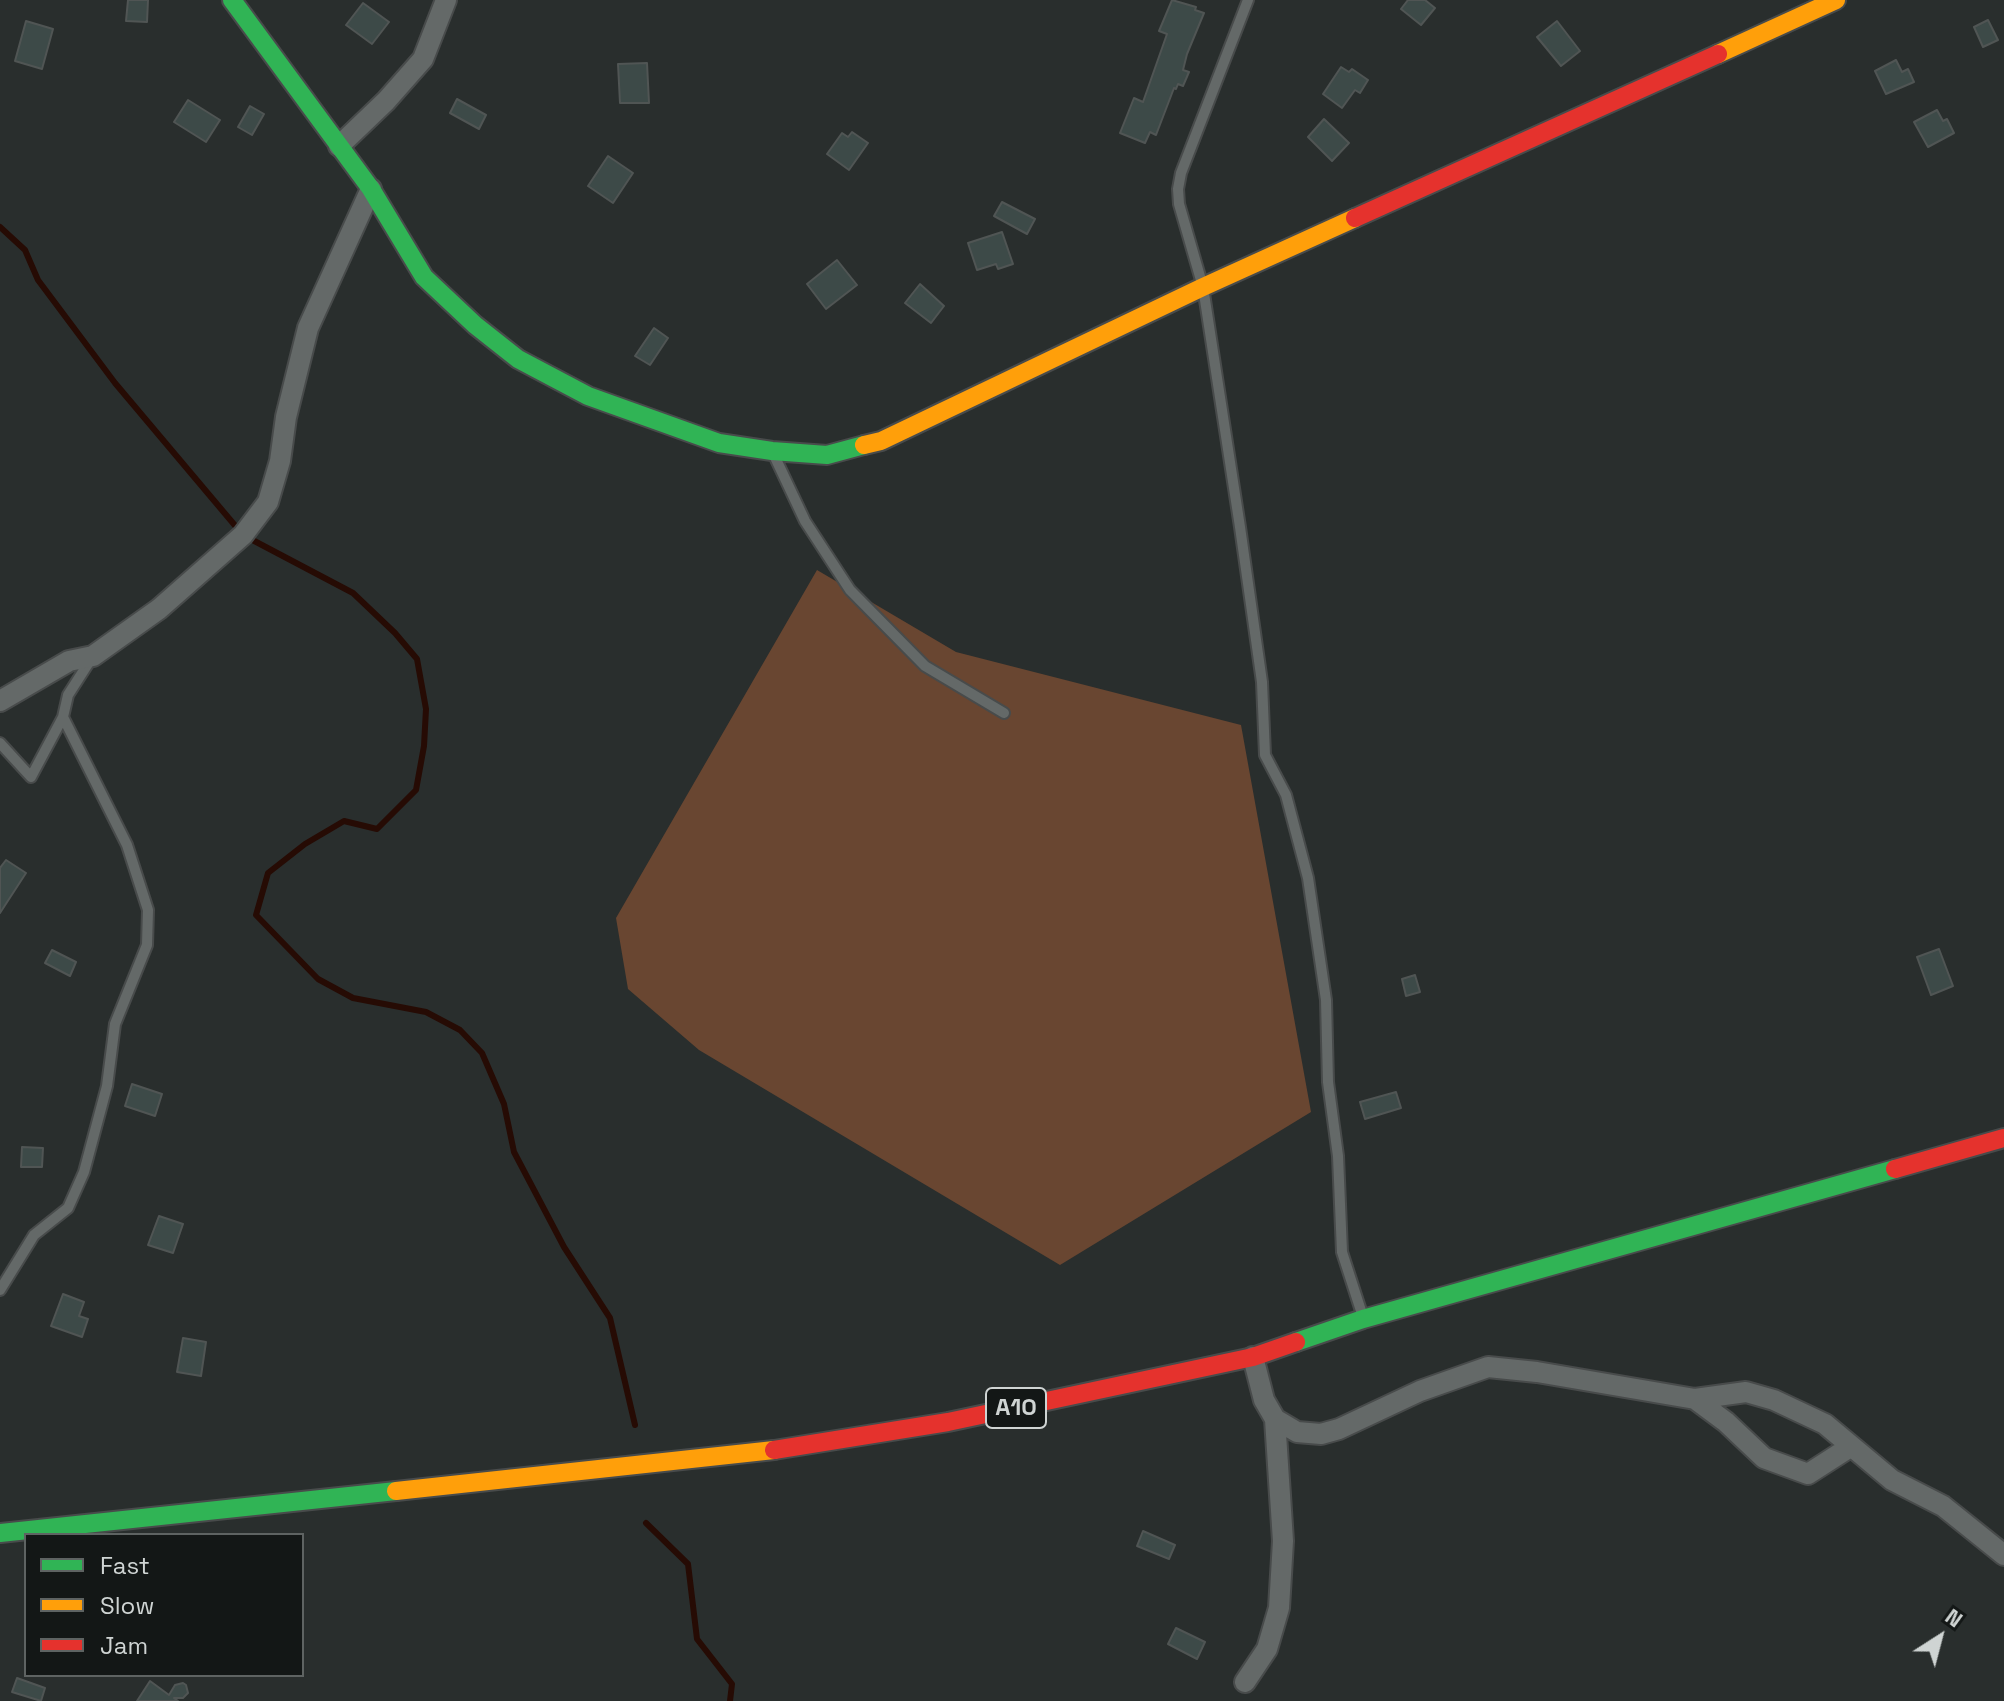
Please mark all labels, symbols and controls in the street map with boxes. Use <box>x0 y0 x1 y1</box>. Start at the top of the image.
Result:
road number: A10 <box>986 1388 1046 1428</box>
legend <box>24 1533 304 1677</box>
text: Fast <box>100 1550 150 1581</box>
text: Slow <box>100 1590 154 1621</box>
north arrow <box>1900 1597 1980 1677</box>
text: N <box>1940 1602 1968 1633</box>
text: Jam <box>100 1630 148 1661</box>

